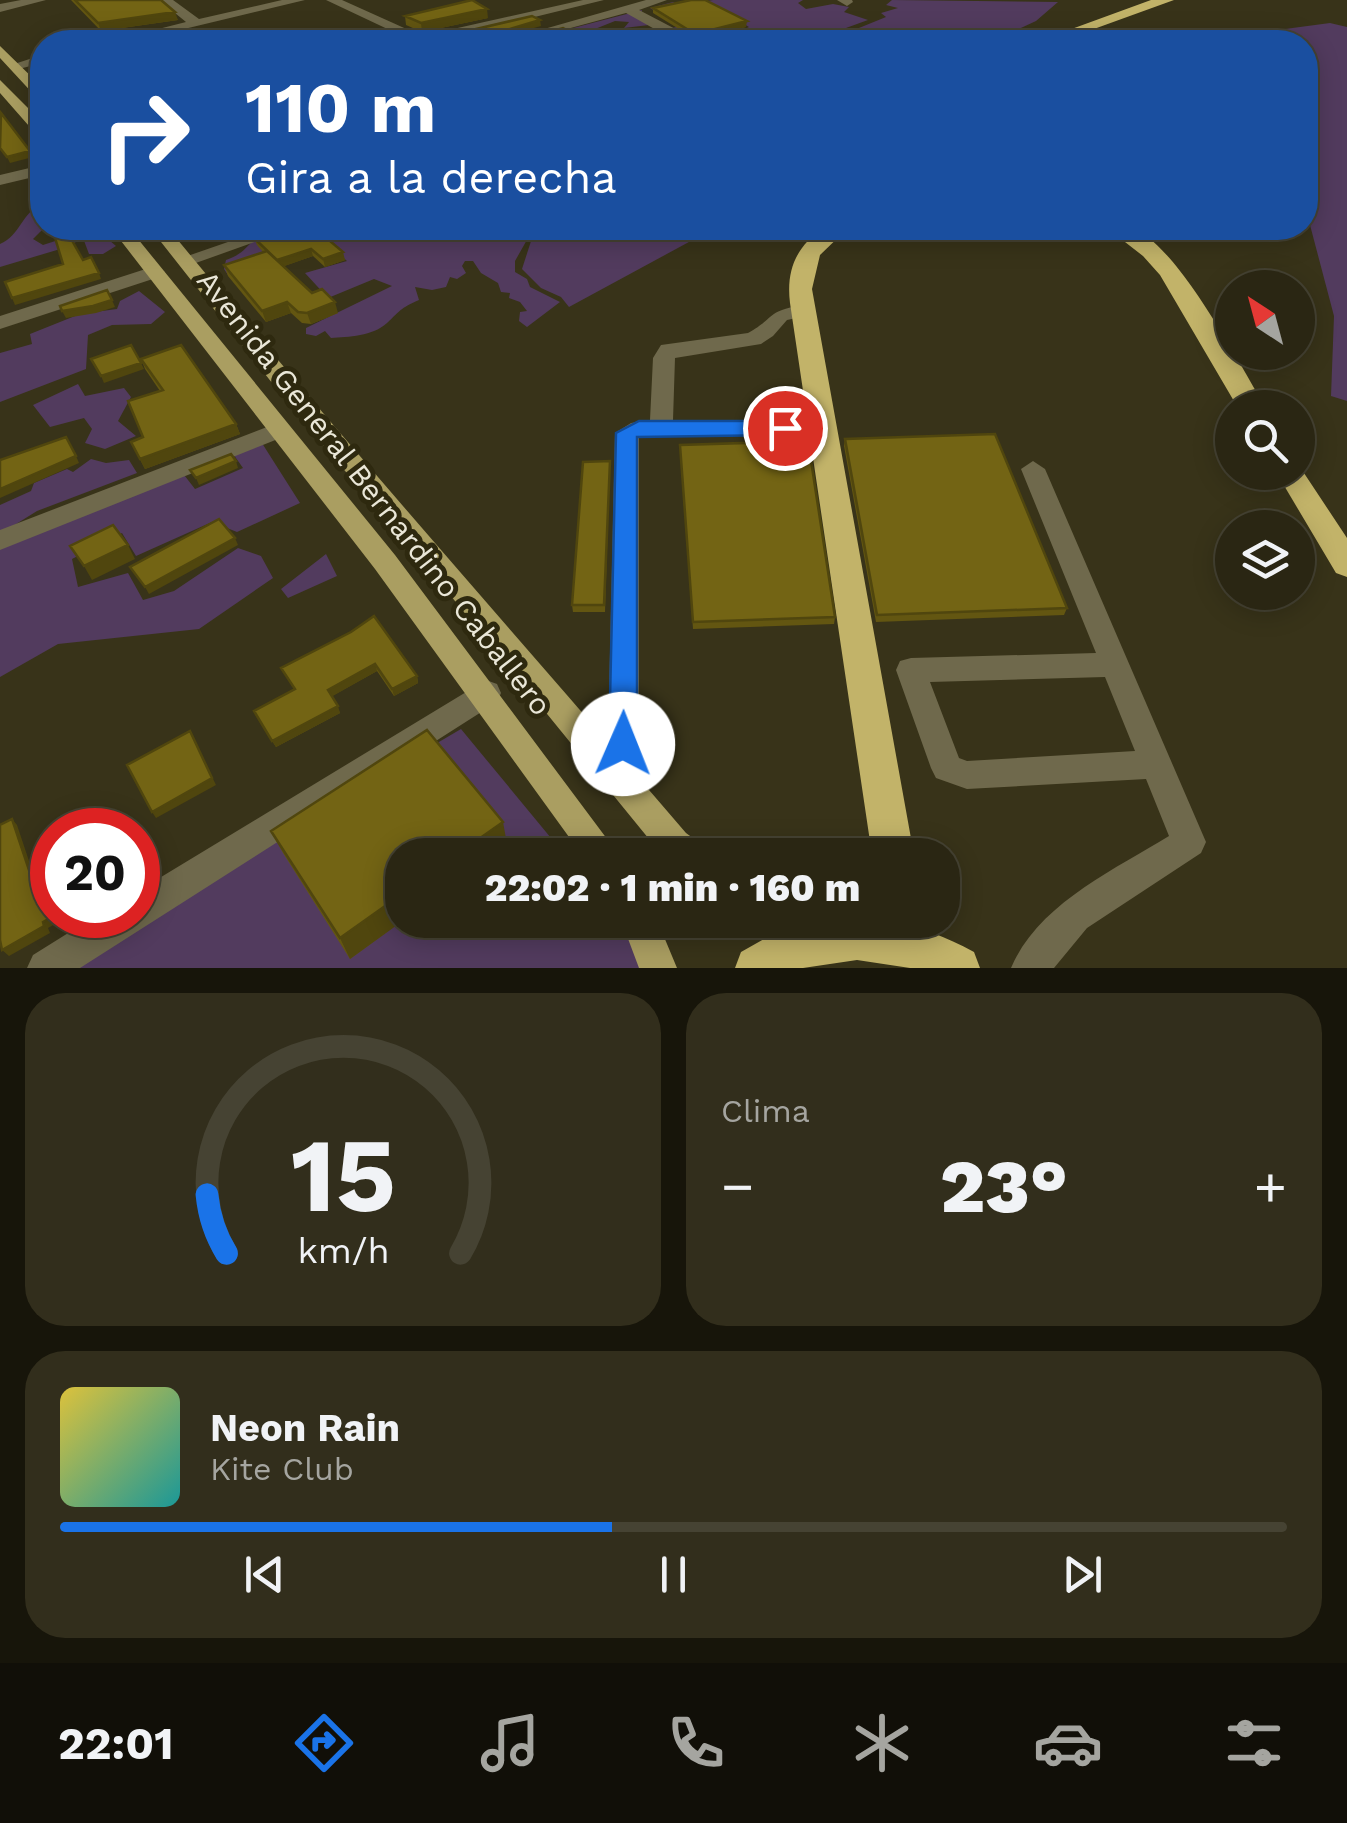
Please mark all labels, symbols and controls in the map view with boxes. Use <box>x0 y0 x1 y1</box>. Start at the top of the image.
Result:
text: 110 m <box>245 67 436 149</box>
icon: right <box>80 70 210 200</box>
text: Gira a la derecha <box>245 151 617 204</box>
street label: Avenida General Bernardino Caballero <box>190 263 559 722</box>
north arrow <box>1215 270 1315 370</box>
map controls <box>1215 270 1315 610</box>
pin <box>743 386 828 471</box>
button: search <box>1215 390 1315 490</box>
icon: arrive <box>758 401 813 456</box>
button: layers <box>1215 510 1315 610</box>
position arrow <box>571 692 675 796</box>
speed limit sign: 20 <box>30 808 160 938</box>
text: 22:02 · 1 min · 160 m <box>485 866 860 910</box>
text: Clima <box>721 1092 810 1130</box>
text: 15 <box>290 1114 396 1236</box>
text: 23° <box>940 1142 1068 1230</box>
text: − <box>721 1154 754 1218</box>
text: + <box>1254 1154 1287 1218</box>
text: km/h <box>297 1230 389 1272</box>
text: Neon Rain <box>210 1406 400 1450</box>
text: Kite Club <box>210 1450 354 1488</box>
icon: previous <box>237 1547 292 1602</box>
icon: pause <box>646 1547 701 1602</box>
icon: next <box>1055 1547 1110 1602</box>
icon: directions <box>289 1708 359 1778</box>
icon: music <box>475 1708 545 1778</box>
icon: phone <box>661 1708 731 1778</box>
icon: climate <box>847 1708 917 1778</box>
icon: car <box>1033 1708 1103 1778</box>
icon: filters <box>1219 1708 1289 1778</box>
text: 22:01 <box>58 1717 174 1770</box>

